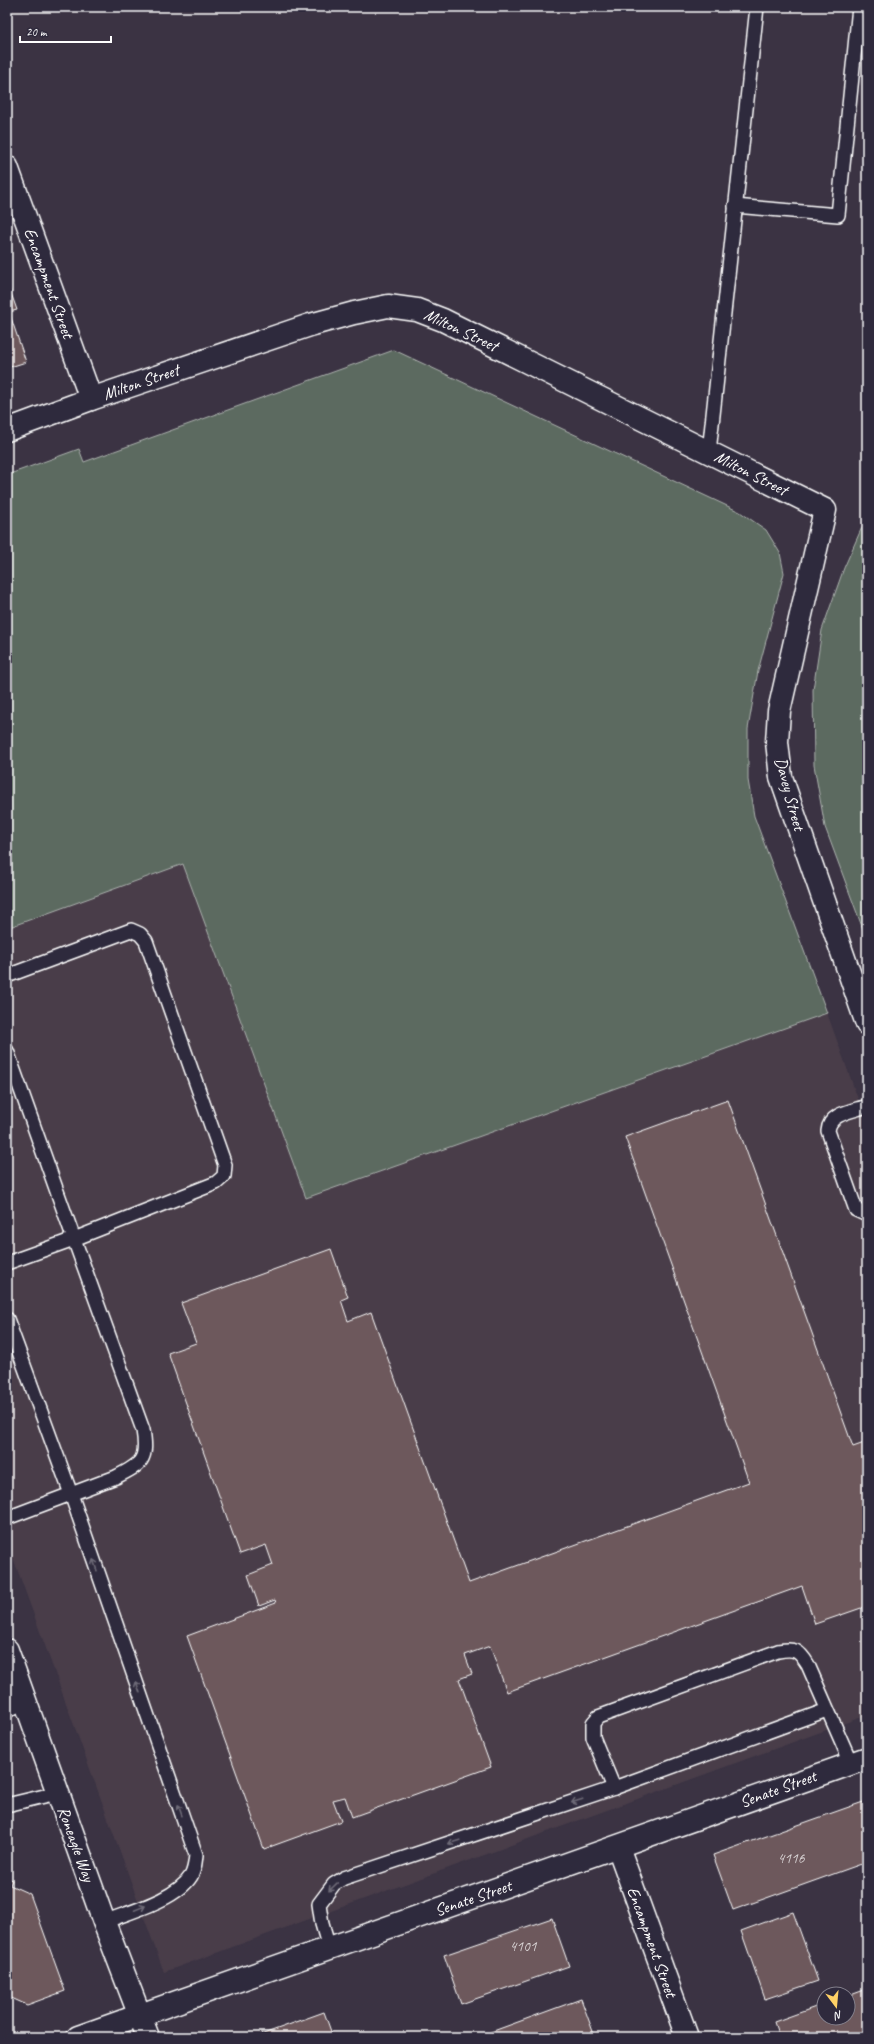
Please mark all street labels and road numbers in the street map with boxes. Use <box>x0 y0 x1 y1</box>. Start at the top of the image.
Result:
street label: Encampment Street <box>19 225 80 343</box>
street label: Milton Street <box>421 304 503 357</box>
street label: Milton Street <box>100 358 184 405</box>
street label: Milton Street <box>711 446 793 501</box>
street label: Davey Street <box>770 755 810 835</box>
street label: Senate Street <box>737 1765 821 1813</box>
street label: Roneagle Way <box>53 1804 100 1886</box>
street label: Senate Street <box>432 1874 516 1921</box>
street label: Encampment Street <box>622 1884 683 2002</box>

